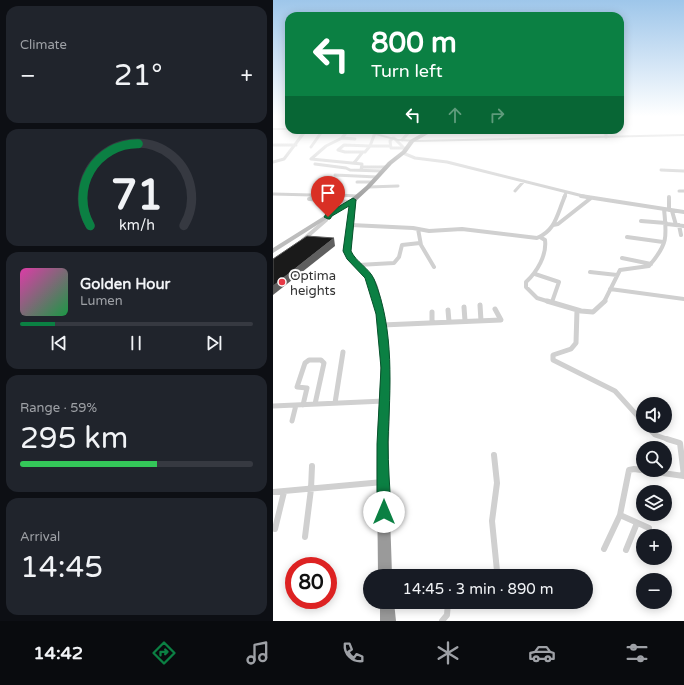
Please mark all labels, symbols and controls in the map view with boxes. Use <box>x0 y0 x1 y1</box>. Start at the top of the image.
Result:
text: 800 m <box>371 26 457 60</box>
icon: left <box>305 28 357 80</box>
text: Climate <box>20 37 67 53</box>
text: 21° <box>114 57 163 94</box>
text: Turn left <box>371 60 443 82</box>
text: − <box>20 63 36 89</box>
text: + <box>241 63 253 89</box>
icon: left <box>402 104 424 126</box>
icon: ahead <box>444 104 466 126</box>
icon: right <box>486 104 508 126</box>
text: 71 <box>110 170 163 220</box>
pin <box>311 176 345 217</box>
icon: arrive <box>317 182 339 204</box>
text: km/h <box>119 216 154 233</box>
place label: Optima heights <box>290 268 336 299</box>
text: Golden Hour <box>80 275 170 293</box>
marker: Optima heights <box>277 277 287 287</box>
text: Lumen <box>80 293 123 309</box>
icon: previous <box>48 332 70 354</box>
icon: pause <box>125 332 147 354</box>
icon: next <box>203 332 225 354</box>
map controls <box>636 397 672 609</box>
button: sound <box>636 397 672 433</box>
text: Range · 59% <box>20 400 97 416</box>
text: 295 km <box>20 420 128 457</box>
button: search <box>636 441 672 477</box>
button: layers <box>636 485 672 521</box>
position arrow <box>363 491 405 533</box>
text: Arrival <box>20 529 60 545</box>
button: + <box>636 529 672 565</box>
text: 14:45 <box>20 549 103 586</box>
speed limit sign: 80 <box>285 557 337 609</box>
button: − <box>636 573 672 609</box>
text: 14:45 · 3 min · 890 m <box>403 580 553 598</box>
icon: directions <box>150 639 178 667</box>
icon: music <box>244 639 272 667</box>
icon: phone <box>339 639 367 667</box>
icon: climate <box>434 639 462 667</box>
icon: car <box>528 639 556 667</box>
icon: filters <box>623 639 651 667</box>
text: 14:42 <box>33 642 83 664</box>

